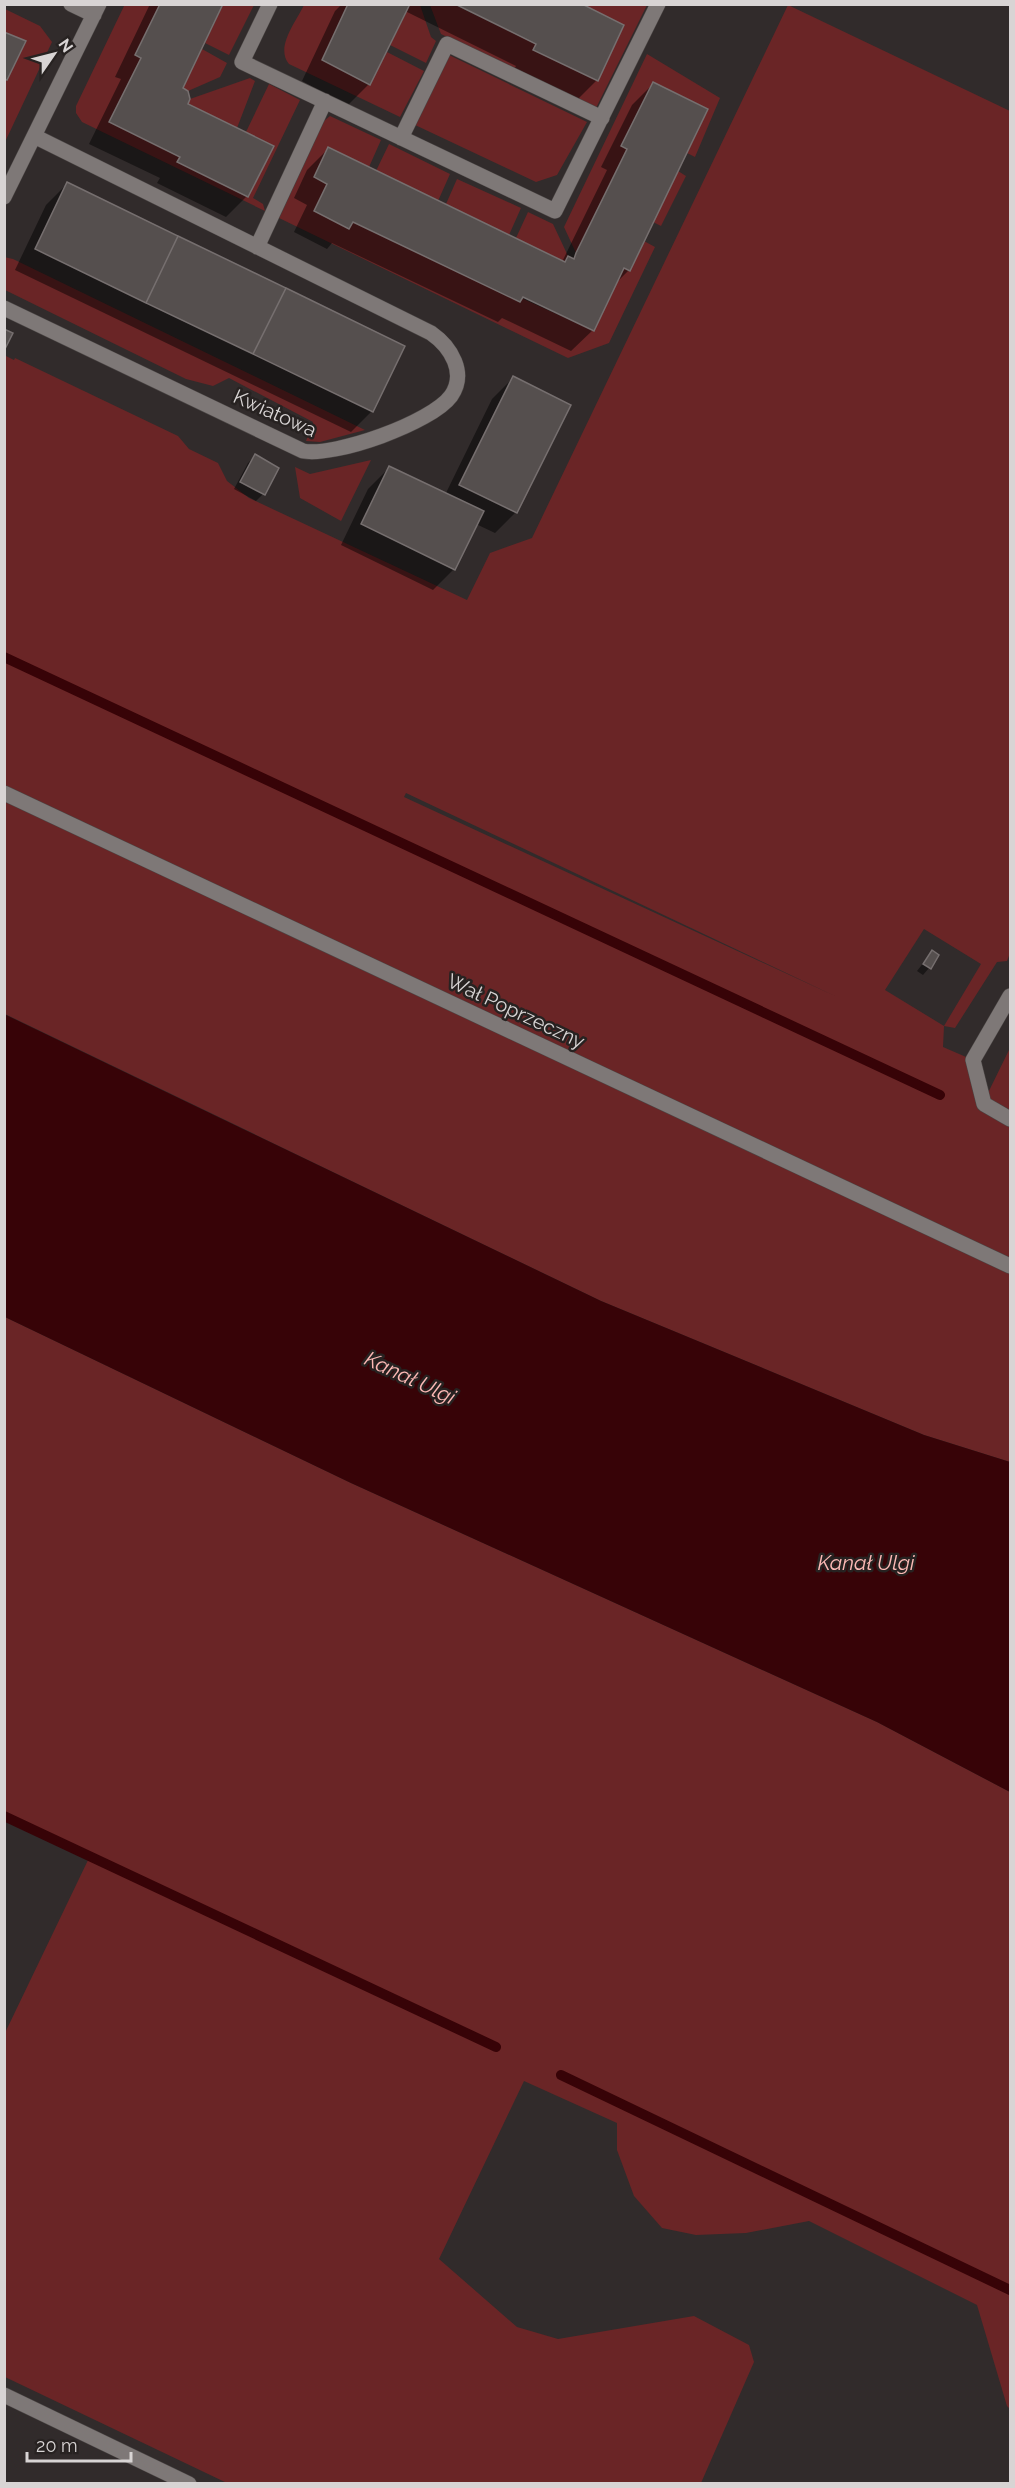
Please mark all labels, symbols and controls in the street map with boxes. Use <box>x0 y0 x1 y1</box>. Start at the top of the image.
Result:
north arrow <box>24 24 84 84</box>
text: N <box>55 35 77 56</box>
street label: Kwiatowa <box>230 384 320 442</box>
street label: Wał Poprzeczny <box>443 969 589 1053</box>
water label: Kanał Ulgi <box>361 1346 460 1410</box>
water label: Kanał Ulgi <box>817 1550 915 1575</box>
scale bar <box>27 2425 130 2463</box>
text: 20 m <box>36 2435 78 2456</box>

